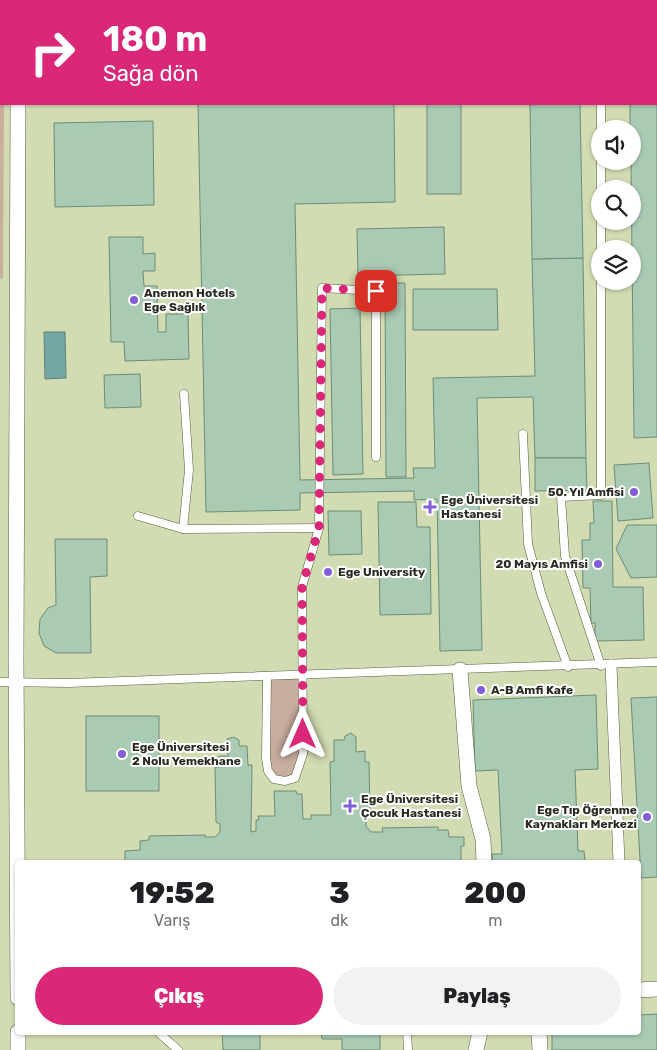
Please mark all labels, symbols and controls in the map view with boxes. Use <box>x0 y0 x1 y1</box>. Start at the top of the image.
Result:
text: 180 m <box>103 18 207 60</box>
icon: right <box>20 20 85 85</box>
text: Sağa dön <box>103 60 199 87</box>
map controls <box>591 120 641 290</box>
button: sound <box>591 120 641 170</box>
button: search <box>591 180 641 230</box>
button: layers <box>591 240 641 290</box>
pin <box>355 270 397 312</box>
icon: arrive <box>362 277 390 305</box>
place label: Anemon Hotels Ege Sağlık <box>144 286 235 314</box>
marker: Anemon Hotels Ege Sağlık <box>128 294 140 306</box>
place label: 50. Yıl Amfisi <box>548 485 624 499</box>
marker: 50. Yıl Amfisi <box>628 486 640 498</box>
place label: Ege Üniversitesi Hastanesi <box>441 493 538 521</box>
marker: Ege Üniversitesi Hastanesi <box>423 500 437 514</box>
place label: 20 Mayıs Amfisi <box>495 557 588 571</box>
marker: 20 Mayıs Amfisi <box>592 558 604 570</box>
place label: Ege University <box>338 565 425 579</box>
marker: Ege University <box>322 566 334 578</box>
place label: A-B Amfi Kafe <box>491 683 573 697</box>
marker: A-B Amfi Kafe <box>475 684 487 696</box>
position arrow <box>276 707 328 759</box>
place label: Ege Üniversitesi 2 Nolu Yemekhane <box>132 740 241 768</box>
marker: Ege Üniversitesi 2 Nolu Yemekhane <box>116 748 128 760</box>
place label: Ege Üniversitesi Çocuk Hastanesi <box>361 792 461 820</box>
marker: Ege Üniversitesi Çocuk Hastanesi <box>343 799 357 813</box>
place label: Ege Tıp Öğrenme Kaynakları Merkezi <box>525 803 637 831</box>
marker: Ege Tıp Öğrenme Kaynakları Merkezi <box>641 811 653 823</box>
text: 19:52 <box>129 875 215 911</box>
text: 3 <box>329 875 350 911</box>
text: 200 <box>464 875 526 911</box>
text: Varış <box>154 911 190 930</box>
text: dk <box>331 911 348 930</box>
text: m <box>488 911 502 930</box>
button: Çıkış <box>35 967 323 1025</box>
button: Paylaş <box>333 967 621 1025</box>

